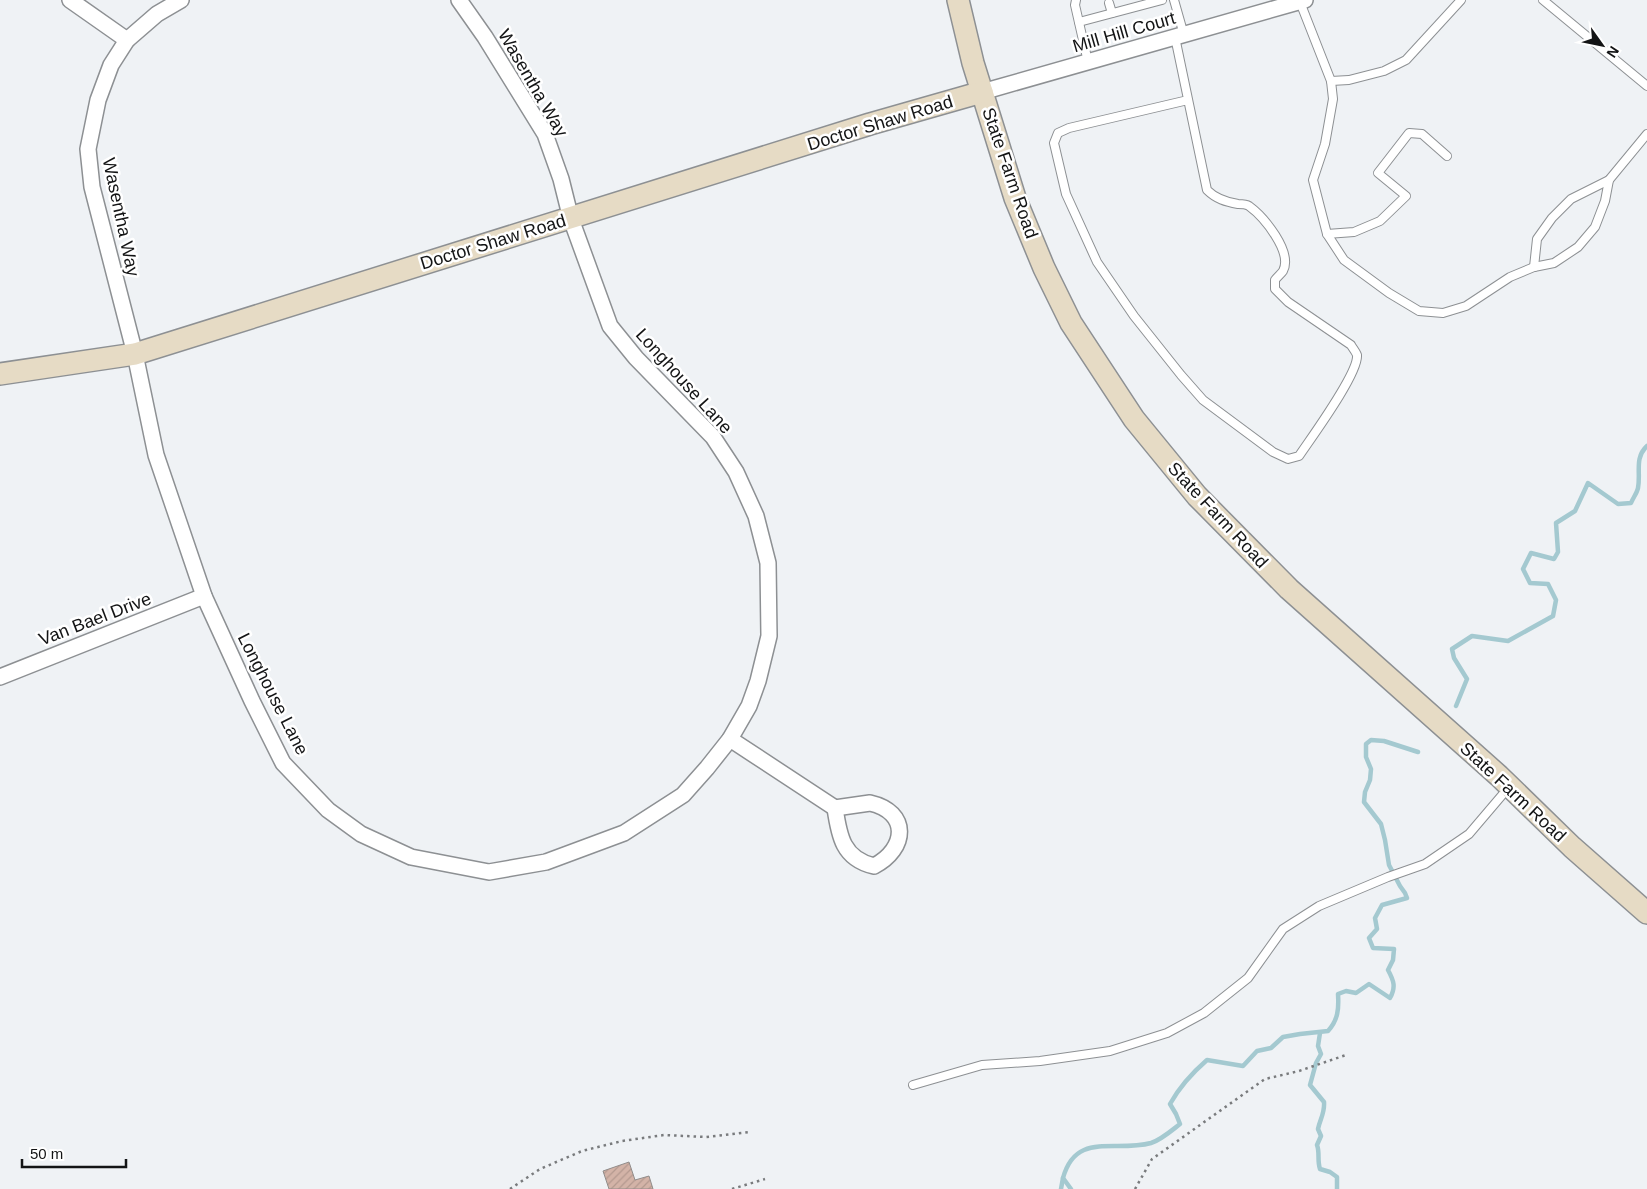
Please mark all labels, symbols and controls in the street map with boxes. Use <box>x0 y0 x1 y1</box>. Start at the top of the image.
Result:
street label: Mill Hill Court <box>1070 8 1178 56</box>
north arrow <box>1577 20 1627 70</box>
street label: Wasentha Way <box>494 26 572 140</box>
text: N <box>1603 43 1622 61</box>
street label: Doctor Shaw Road <box>805 91 955 155</box>
street label: State Farm Road <box>978 105 1042 241</box>
street label: Wasentha Way <box>99 156 143 278</box>
street label: Doctor Shaw Road <box>418 210 568 274</box>
street label: Longhouse Lane <box>632 324 736 438</box>
street label: State Farm Road <box>1164 458 1272 572</box>
street label: Van Bael Drive <box>36 588 154 650</box>
street label: Longhouse Lane <box>234 630 312 758</box>
street label: State Farm Road <box>1456 738 1570 846</box>
scale bar <box>22 1136 126 1168</box>
text: 50 m <box>30 1145 63 1162</box>

